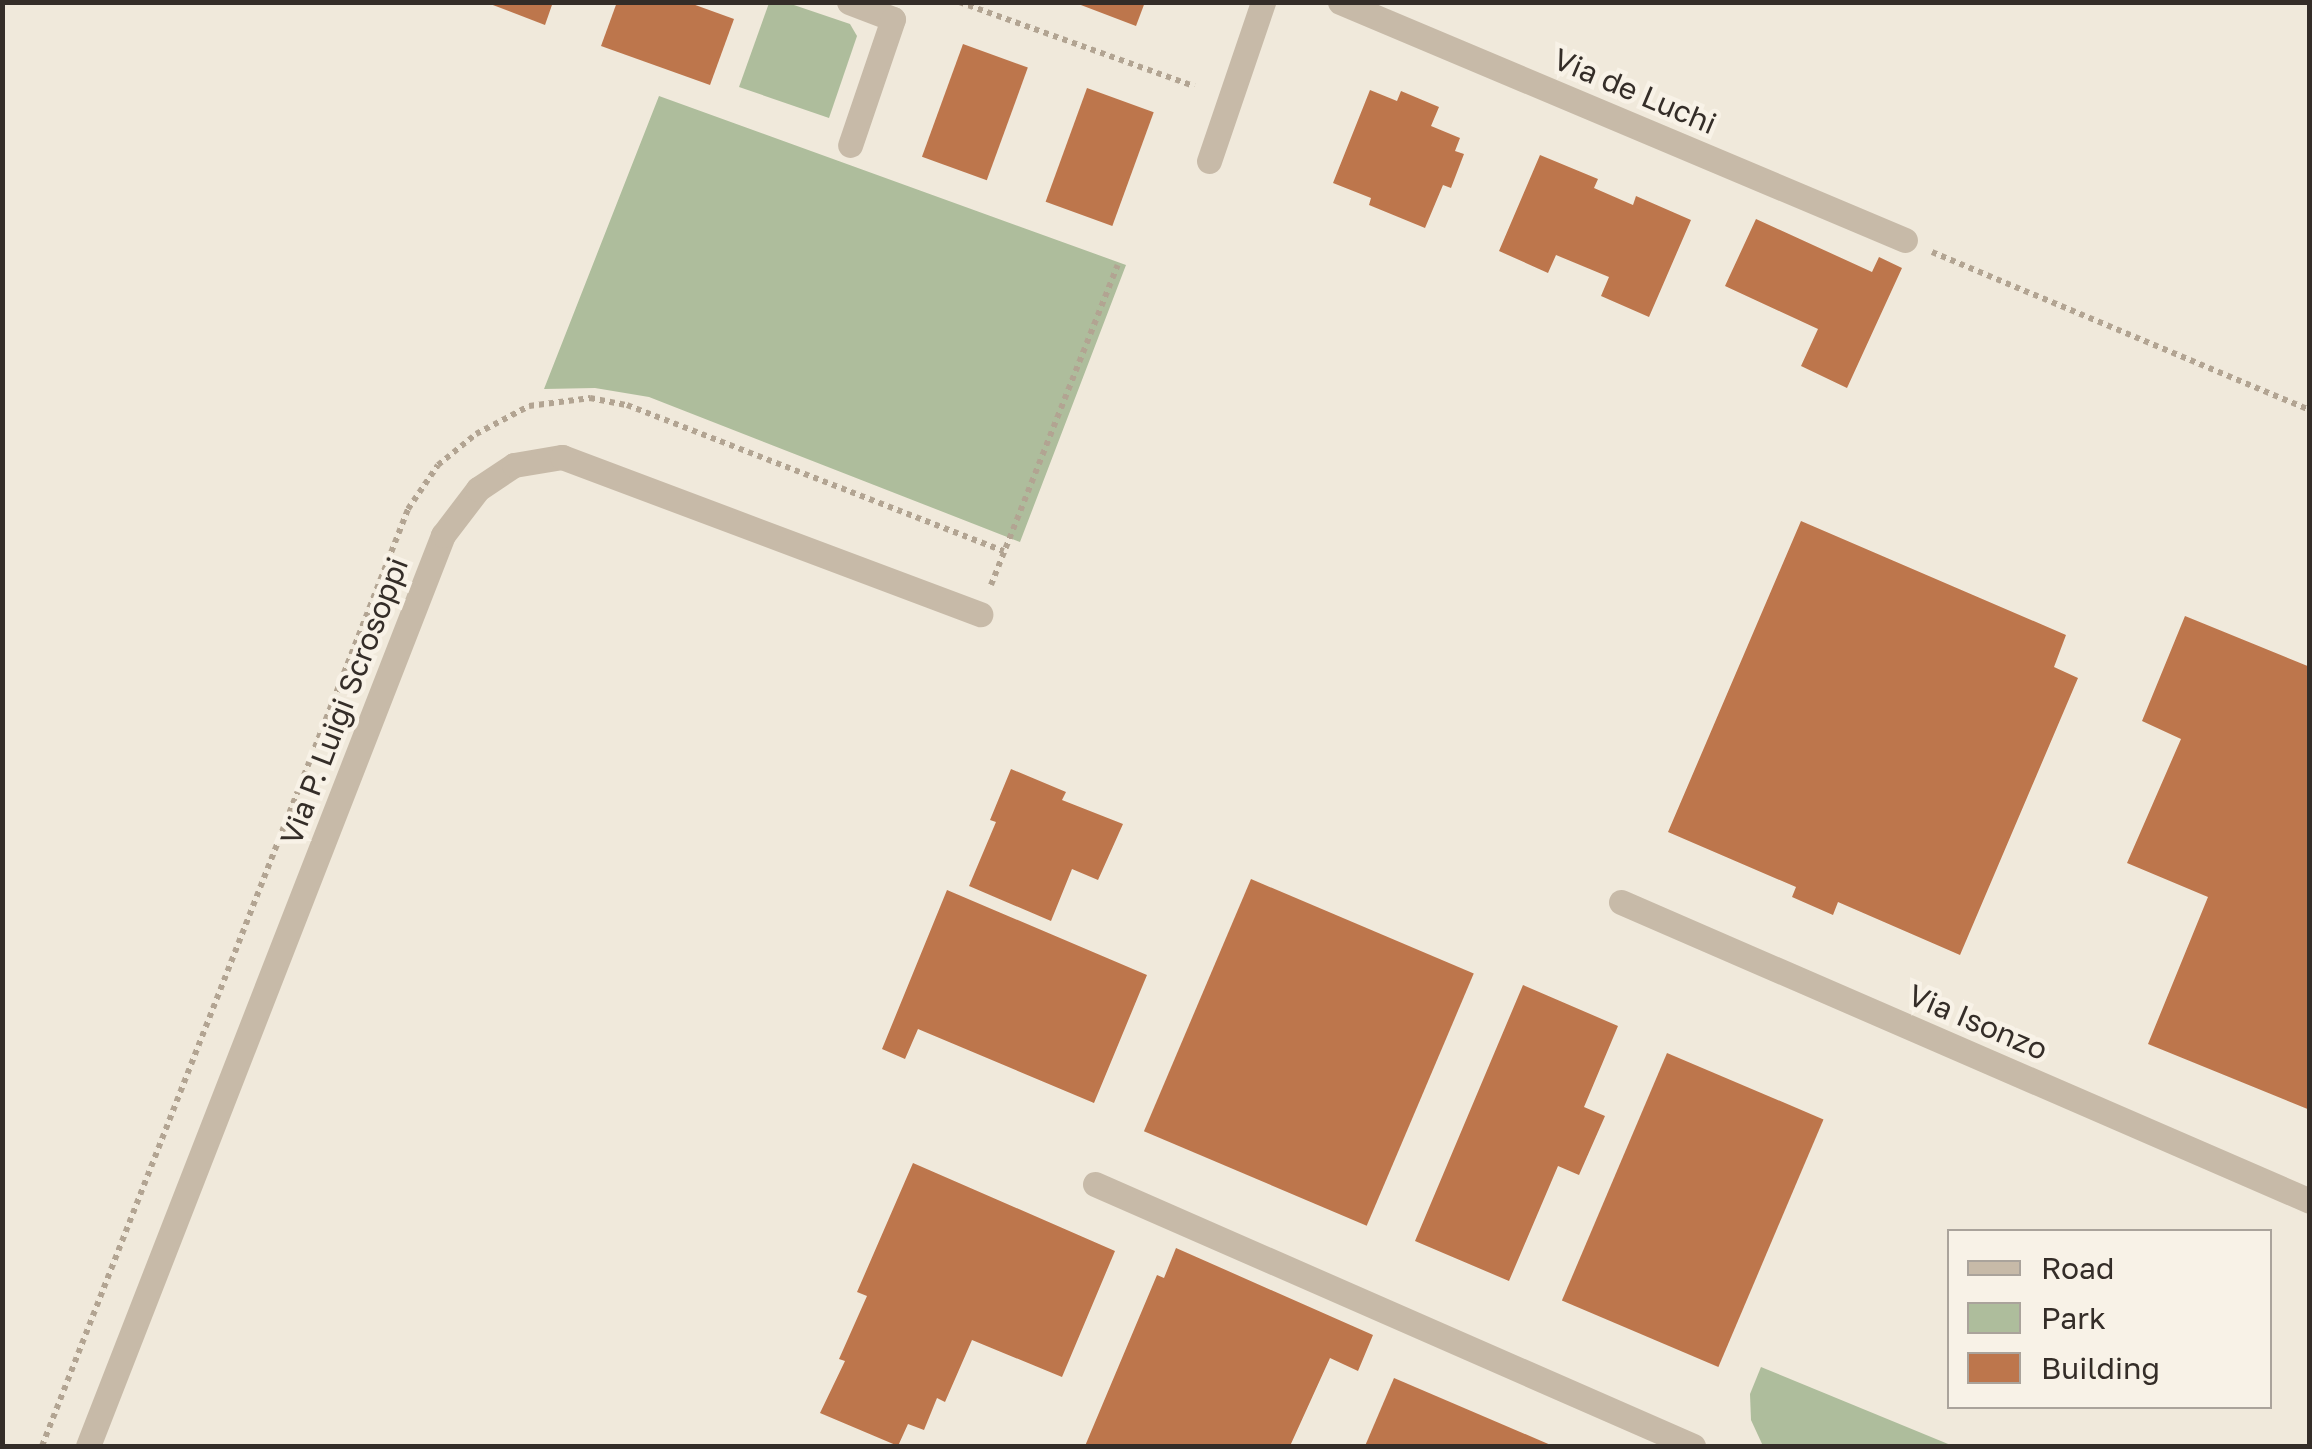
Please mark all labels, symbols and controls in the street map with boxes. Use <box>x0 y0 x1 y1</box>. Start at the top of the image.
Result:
street label: Via de Luchi <box>1548 41 1722 141</box>
street label: Via P. Luigi Scrosoppi <box>273 552 415 850</box>
street label: Via Isonzo <box>1903 977 2053 1067</box>
legend <box>1947 1229 2272 1409</box>
text: Road <box>2041 1250 2115 1286</box>
text: Park <box>2041 1300 2106 1336</box>
text: Building <box>2041 1350 2160 1386</box>

